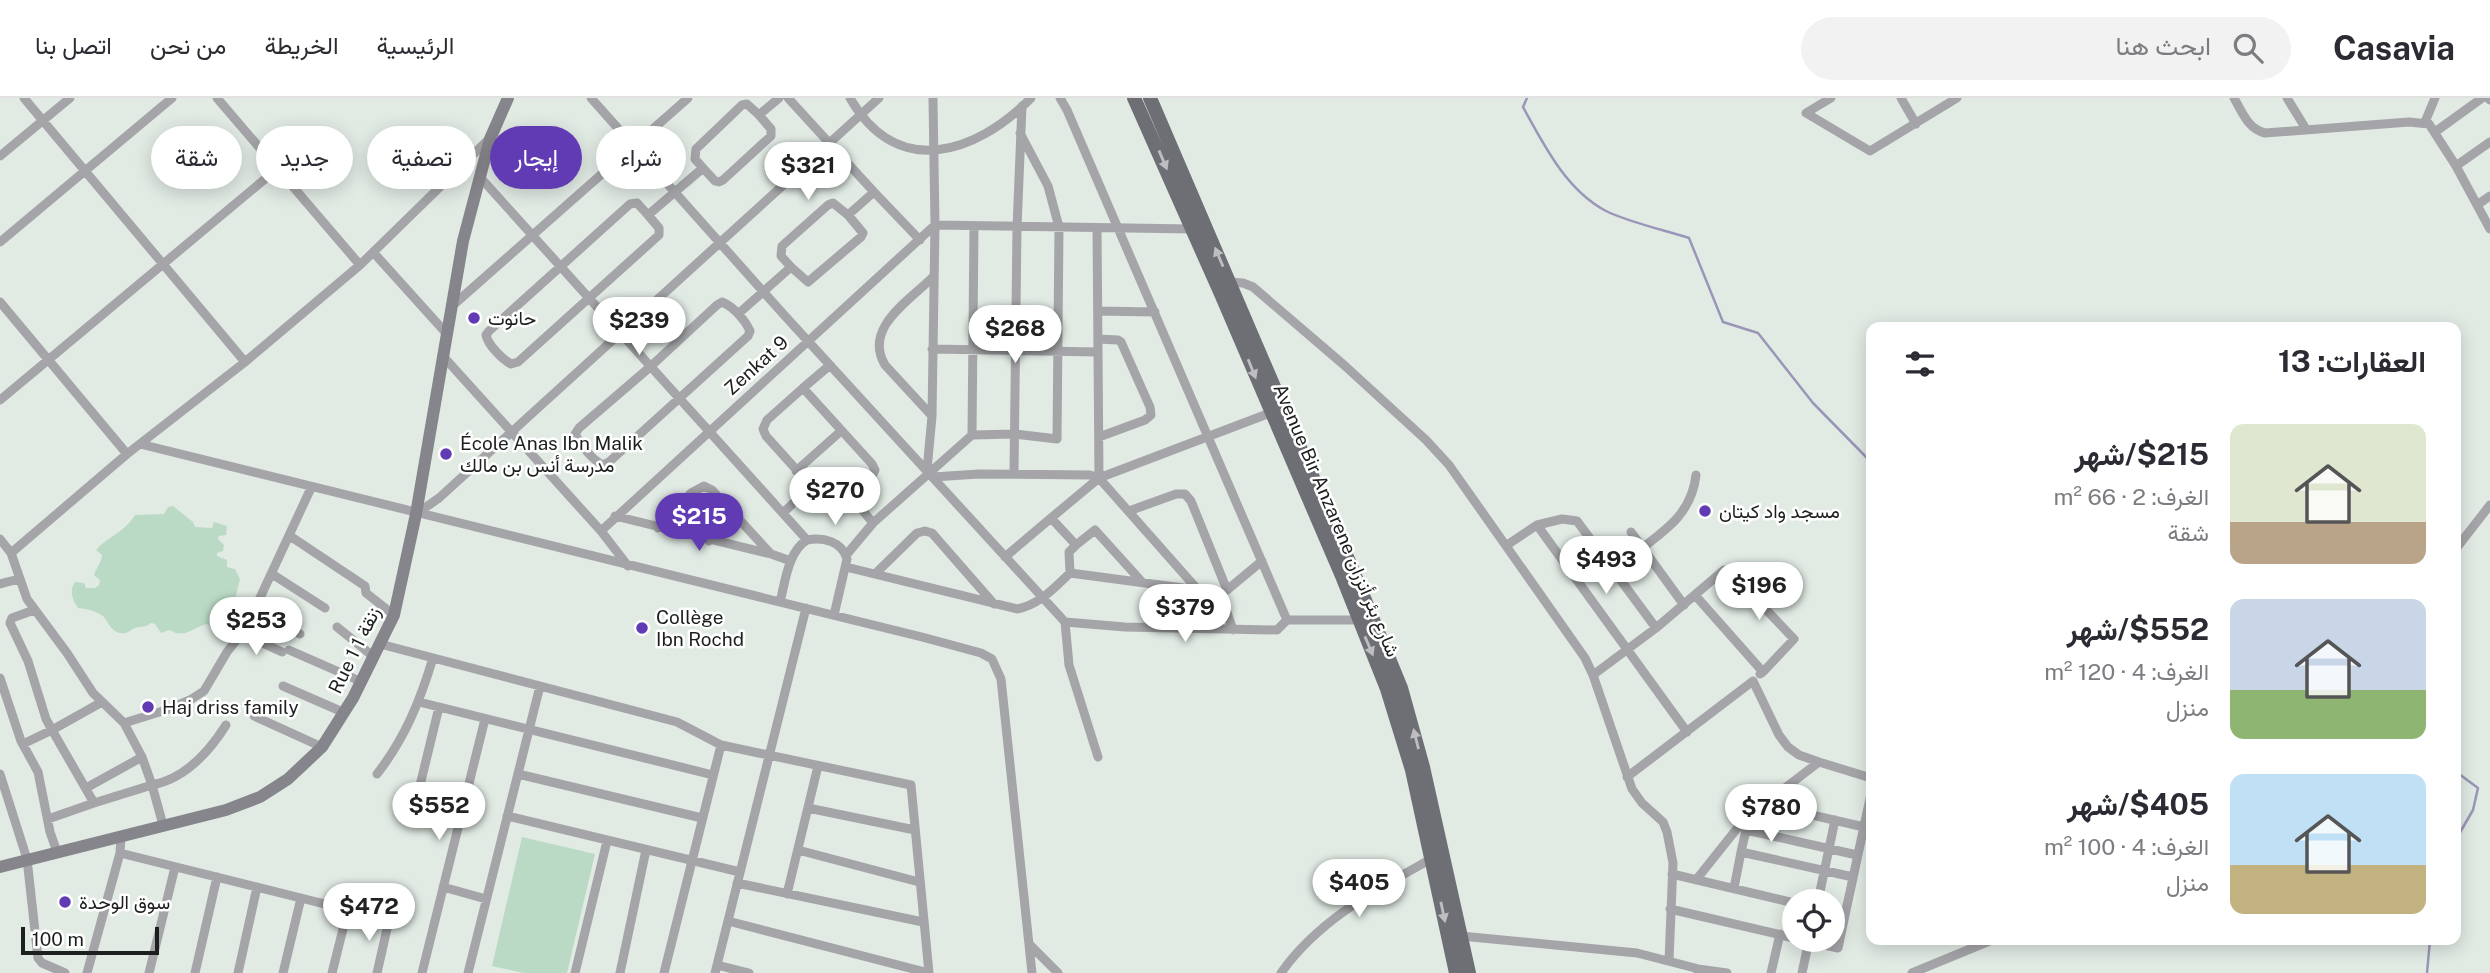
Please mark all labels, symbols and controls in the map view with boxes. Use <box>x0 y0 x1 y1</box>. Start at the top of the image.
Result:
search box <box>1801 17 2291 80</box>
icon: search <box>2229 29 2267 67</box>
text: Casavia <box>2333 29 2455 67</box>
text: ابحث هنا <box>2115 30 2211 61</box>
text: اتصل بنا <box>35 31 112 59</box>
text: من نحن <box>150 31 226 59</box>
text: الخريطة <box>264 31 339 59</box>
text: الرئيسية <box>377 31 454 59</box>
chip: شقة <box>151 126 242 189</box>
chip: جديد <box>256 126 353 189</box>
chip: تصفية <box>367 126 476 189</box>
chip: إيجار <box>490 126 582 189</box>
chip: شراء <box>596 126 686 189</box>
pin: $321 <box>767 142 849 202</box>
one-way arrow <box>1157 150 1168 171</box>
text: $321 <box>780 151 836 178</box>
one-way arrow <box>1213 246 1224 267</box>
pin: $239 <box>598 298 680 357</box>
text: $239 <box>609 306 669 333</box>
pin: $268 <box>974 306 1056 365</box>
place label: حانوت <box>488 307 536 330</box>
marker: حانوت <box>466 310 482 326</box>
text: $268 <box>985 314 1045 341</box>
street label: Zenkat 9 <box>720 331 792 399</box>
text: العقارات: 13 <box>2278 343 2426 379</box>
icon: filters <box>1901 345 1939 383</box>
one-way arrow <box>1246 359 1258 379</box>
street label: Avenue Bir Anzarene شارع بئر أنزران <box>1268 380 1405 661</box>
place label: École Anas Ibn Malik مدرسة أنس بن مالك <box>460 432 643 477</box>
text: $215/شهر <box>2074 436 2209 472</box>
marker: École Anas Ibn Malik مدرسة أنس بن مالك <box>438 446 454 462</box>
icon: home <box>2286 452 2370 536</box>
pin: $270 <box>794 468 876 527</box>
text: $270 <box>805 476 865 503</box>
text: الغرف: 2 · 66 m² <box>2054 483 2209 510</box>
pin: $215 <box>658 494 740 553</box>
place label: مسجد واد كيتان <box>1719 500 1840 523</box>
text: $215 <box>671 502 727 529</box>
marker: مسجد واد كيتان <box>1697 503 1713 519</box>
text: شقة <box>2167 519 2209 546</box>
pin: $493 <box>1565 536 1647 596</box>
text: $493 <box>1575 545 1637 572</box>
pin: $196 <box>1718 562 1800 622</box>
text: $196 <box>1731 571 1787 598</box>
pin: $379 <box>1144 584 1226 644</box>
text: $379 <box>1155 593 1215 620</box>
pin: $253 <box>215 598 297 657</box>
street label: Rue 1 زنقة 1 <box>324 603 385 697</box>
text: $253 <box>225 606 287 633</box>
place label: Collège Ibn Rochd <box>656 606 744 650</box>
text: $552/شهر <box>2067 611 2209 647</box>
marker: Collège Ibn Rochd <box>634 620 650 636</box>
icon: home <box>2286 627 2370 711</box>
one-way arrow <box>1364 636 1375 657</box>
text: الغرف: 4 · 120 m² <box>2044 658 2209 685</box>
text: منزل <box>2166 694 2209 721</box>
place label: Haj driss family <box>162 696 299 718</box>
marker: Haj driss family <box>140 699 156 715</box>
one-way arrow <box>1411 728 1422 750</box>
pin: $552 <box>398 782 480 842</box>
pin: $780 <box>1730 784 1812 844</box>
text: $405/شهر <box>2067 786 2209 822</box>
text: $552 <box>408 791 470 818</box>
text: $780 <box>1741 793 1801 820</box>
icon: home <box>2286 802 2370 886</box>
text: الغرف: 4 · 100 m² <box>2044 833 2209 860</box>
pin: $405 <box>1318 860 1400 919</box>
text: $405 <box>1328 868 1390 895</box>
text: منزل <box>2166 869 2209 896</box>
pin: $472 <box>328 884 410 943</box>
map controls <box>1782 889 1845 952</box>
button: locate <box>1782 889 1845 952</box>
place label: سوق الوحدة <box>79 891 170 914</box>
text: $472 <box>339 892 399 919</box>
marker: سوق الوحدة <box>57 894 73 910</box>
one-way arrow <box>1437 901 1448 923</box>
scale bar <box>21 924 159 956</box>
text: 100 m <box>32 928 84 950</box>

